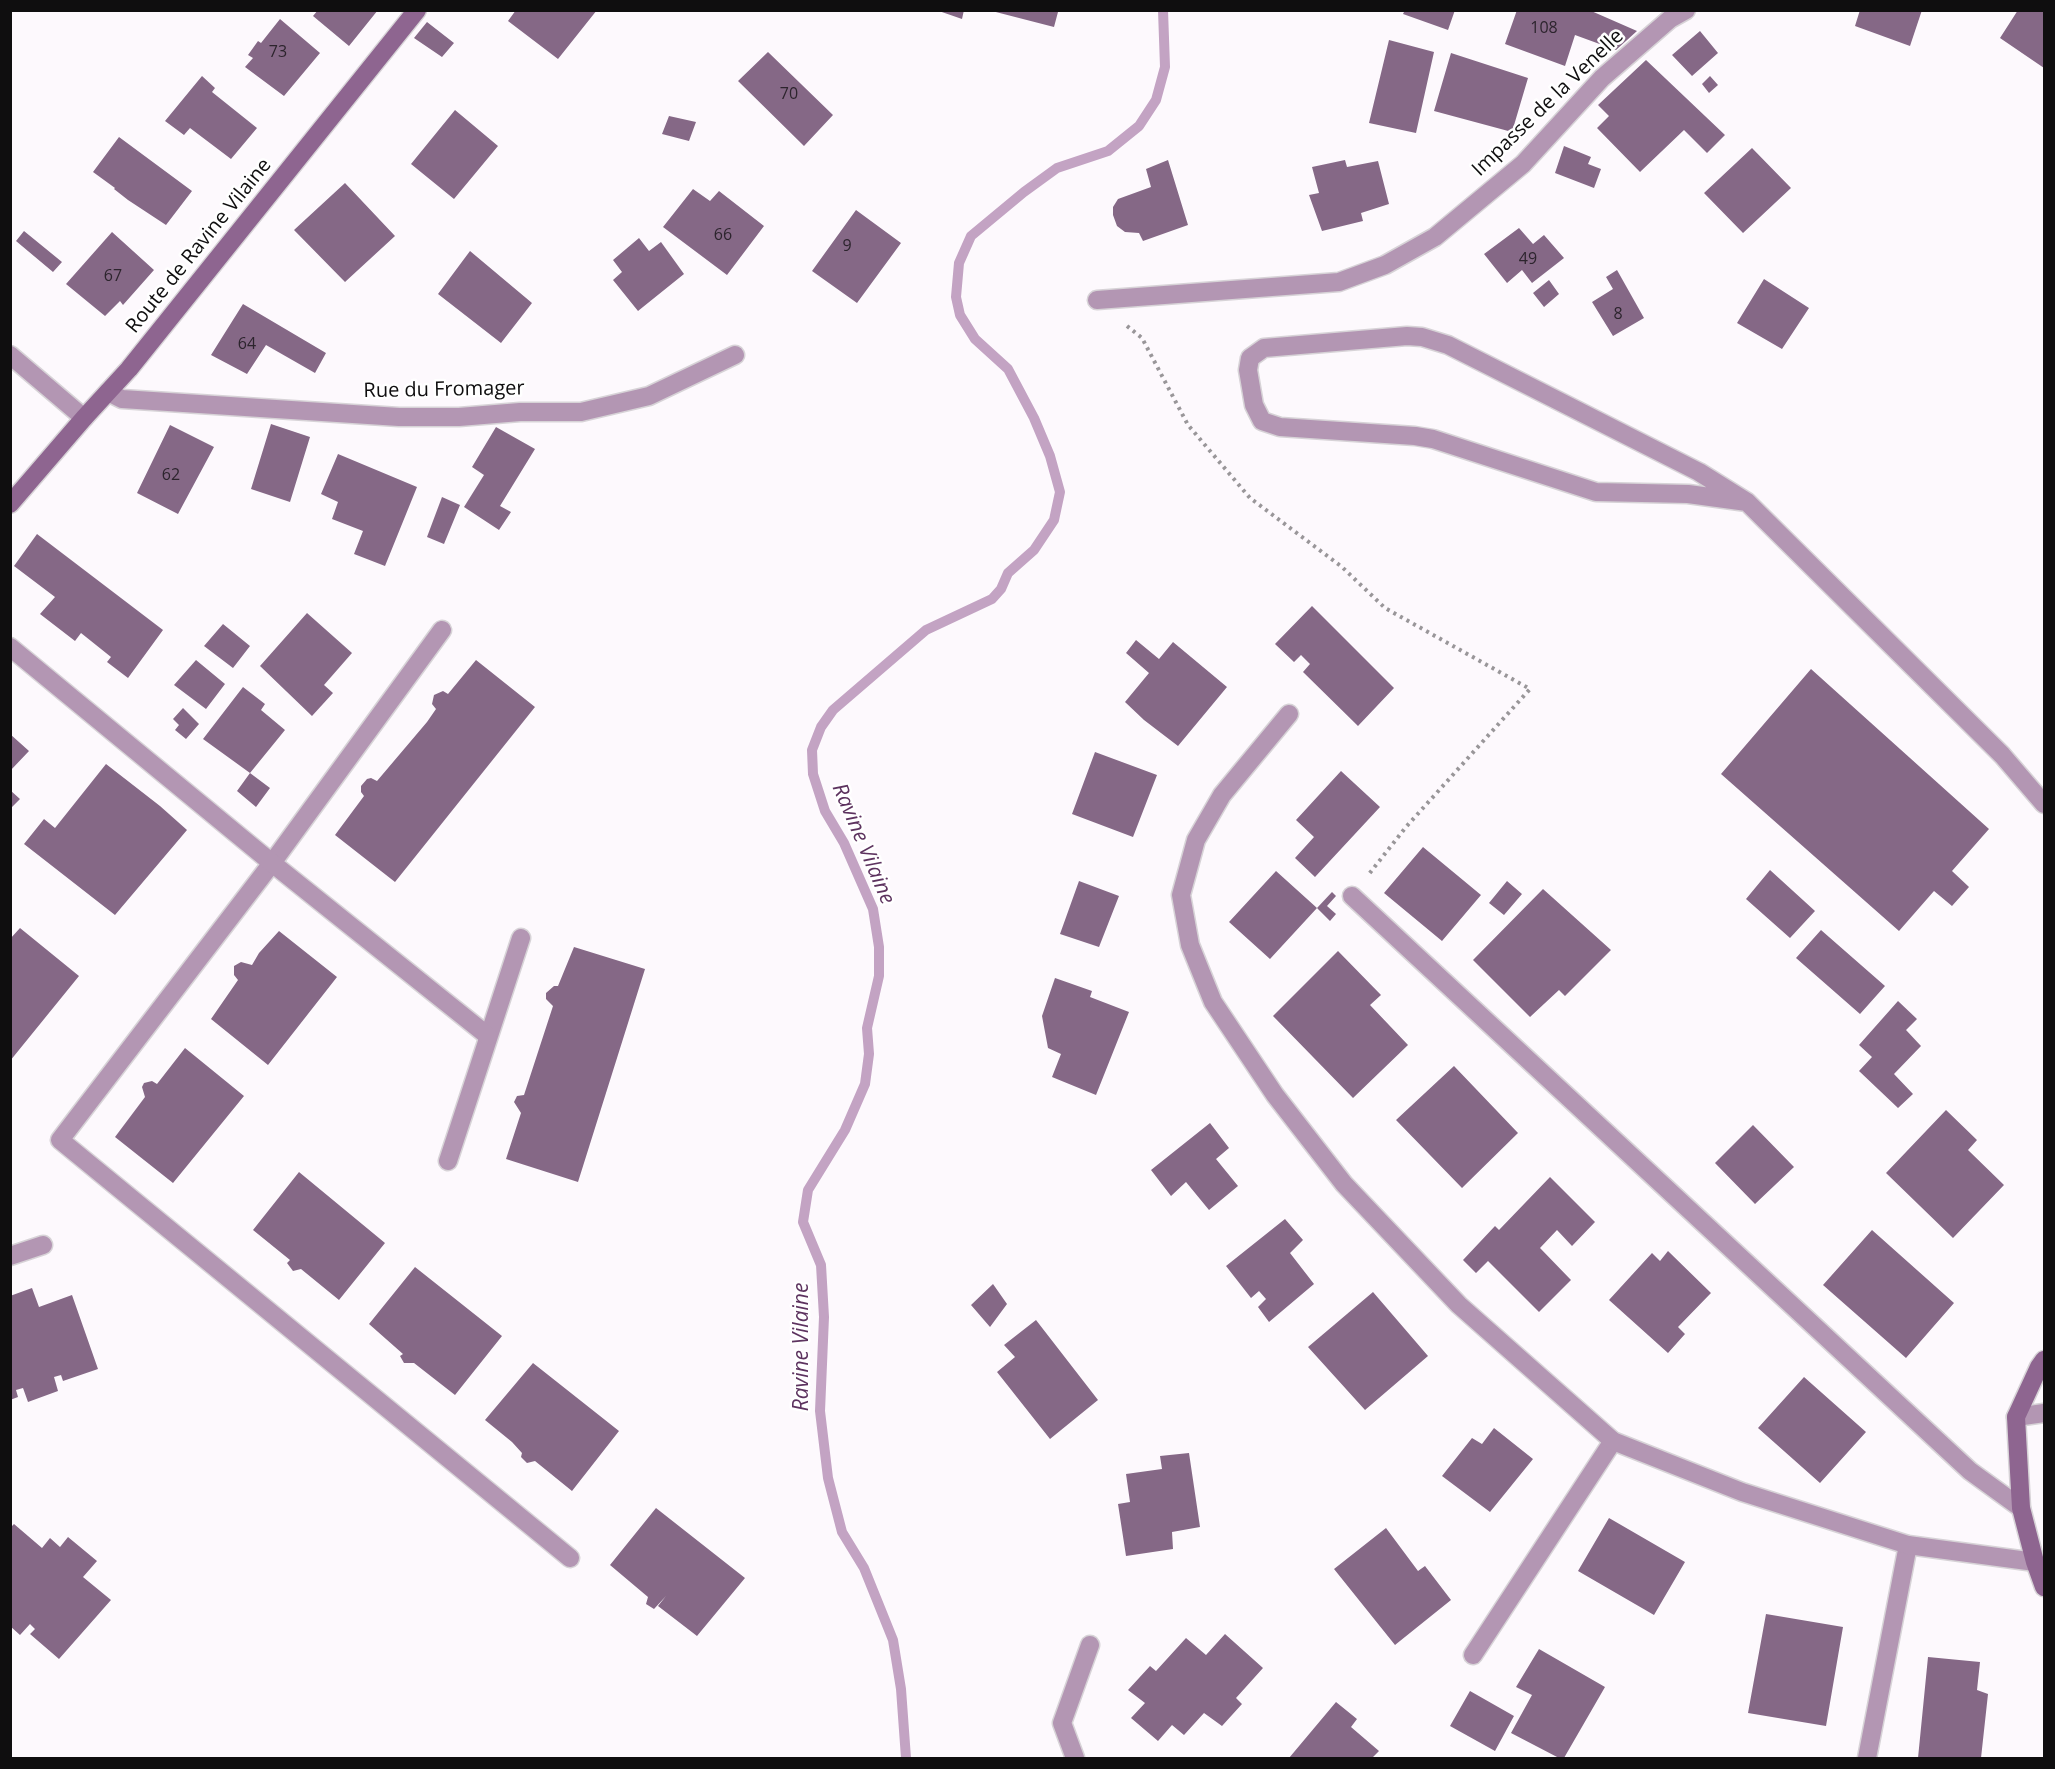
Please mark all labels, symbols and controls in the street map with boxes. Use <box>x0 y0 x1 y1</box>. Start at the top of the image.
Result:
house number: 108 <box>1530 18 1558 38</box>
street label: Impasse de la Venelle <box>1467 25 1629 181</box>
house number: 73 <box>269 42 287 62</box>
house number: 70 <box>780 84 798 104</box>
street label: Route de Ravine Vilaine <box>121 154 277 338</box>
house number: 66 <box>714 225 732 245</box>
house number: 9 <box>842 236 852 256</box>
house number: 49 <box>1519 249 1537 269</box>
house number: 67 <box>104 266 122 286</box>
house number: 8 <box>1613 304 1623 324</box>
house number: 64 <box>238 334 256 354</box>
street label: Rue du Fromager <box>363 377 525 403</box>
house number: 62 <box>162 465 180 485</box>
water label: Ravine Vilaine <box>826 780 900 908</box>
water label: Ravine Vilaine <box>789 1283 815 1411</box>

